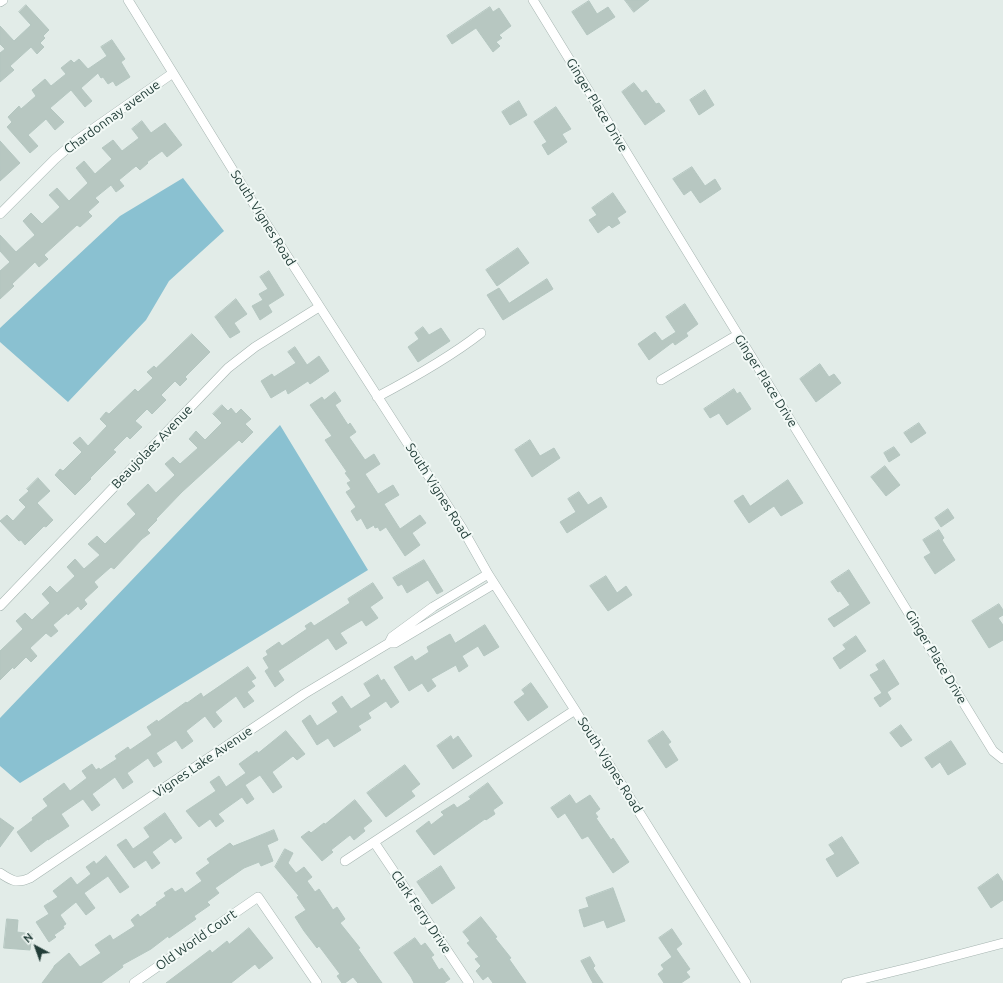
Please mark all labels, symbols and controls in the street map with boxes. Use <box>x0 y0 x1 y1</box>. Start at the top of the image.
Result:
street label: Ginger Place Drive <box>563 55 631 155</box>
street label: Chardonnay avenue <box>61 77 163 157</box>
street label: South Vignes Road <box>227 167 299 269</box>
street label: Ginger Place Drive <box>731 332 801 430</box>
street label: Beaujolaes Avenue <box>108 402 196 492</box>
street label: South Vignes Road <box>402 440 474 542</box>
street label: Ginger Place Drive <box>902 607 970 707</box>
street label: South Vignes Road <box>574 714 646 816</box>
street label: Vignes Lake Avenue <box>151 723 255 801</box>
street label: Clark Ferry Drive <box>388 868 454 956</box>
street label: Old World Court <box>152 906 240 974</box>
north arrow <box>16 927 56 967</box>
text: N <box>21 931 35 945</box>

